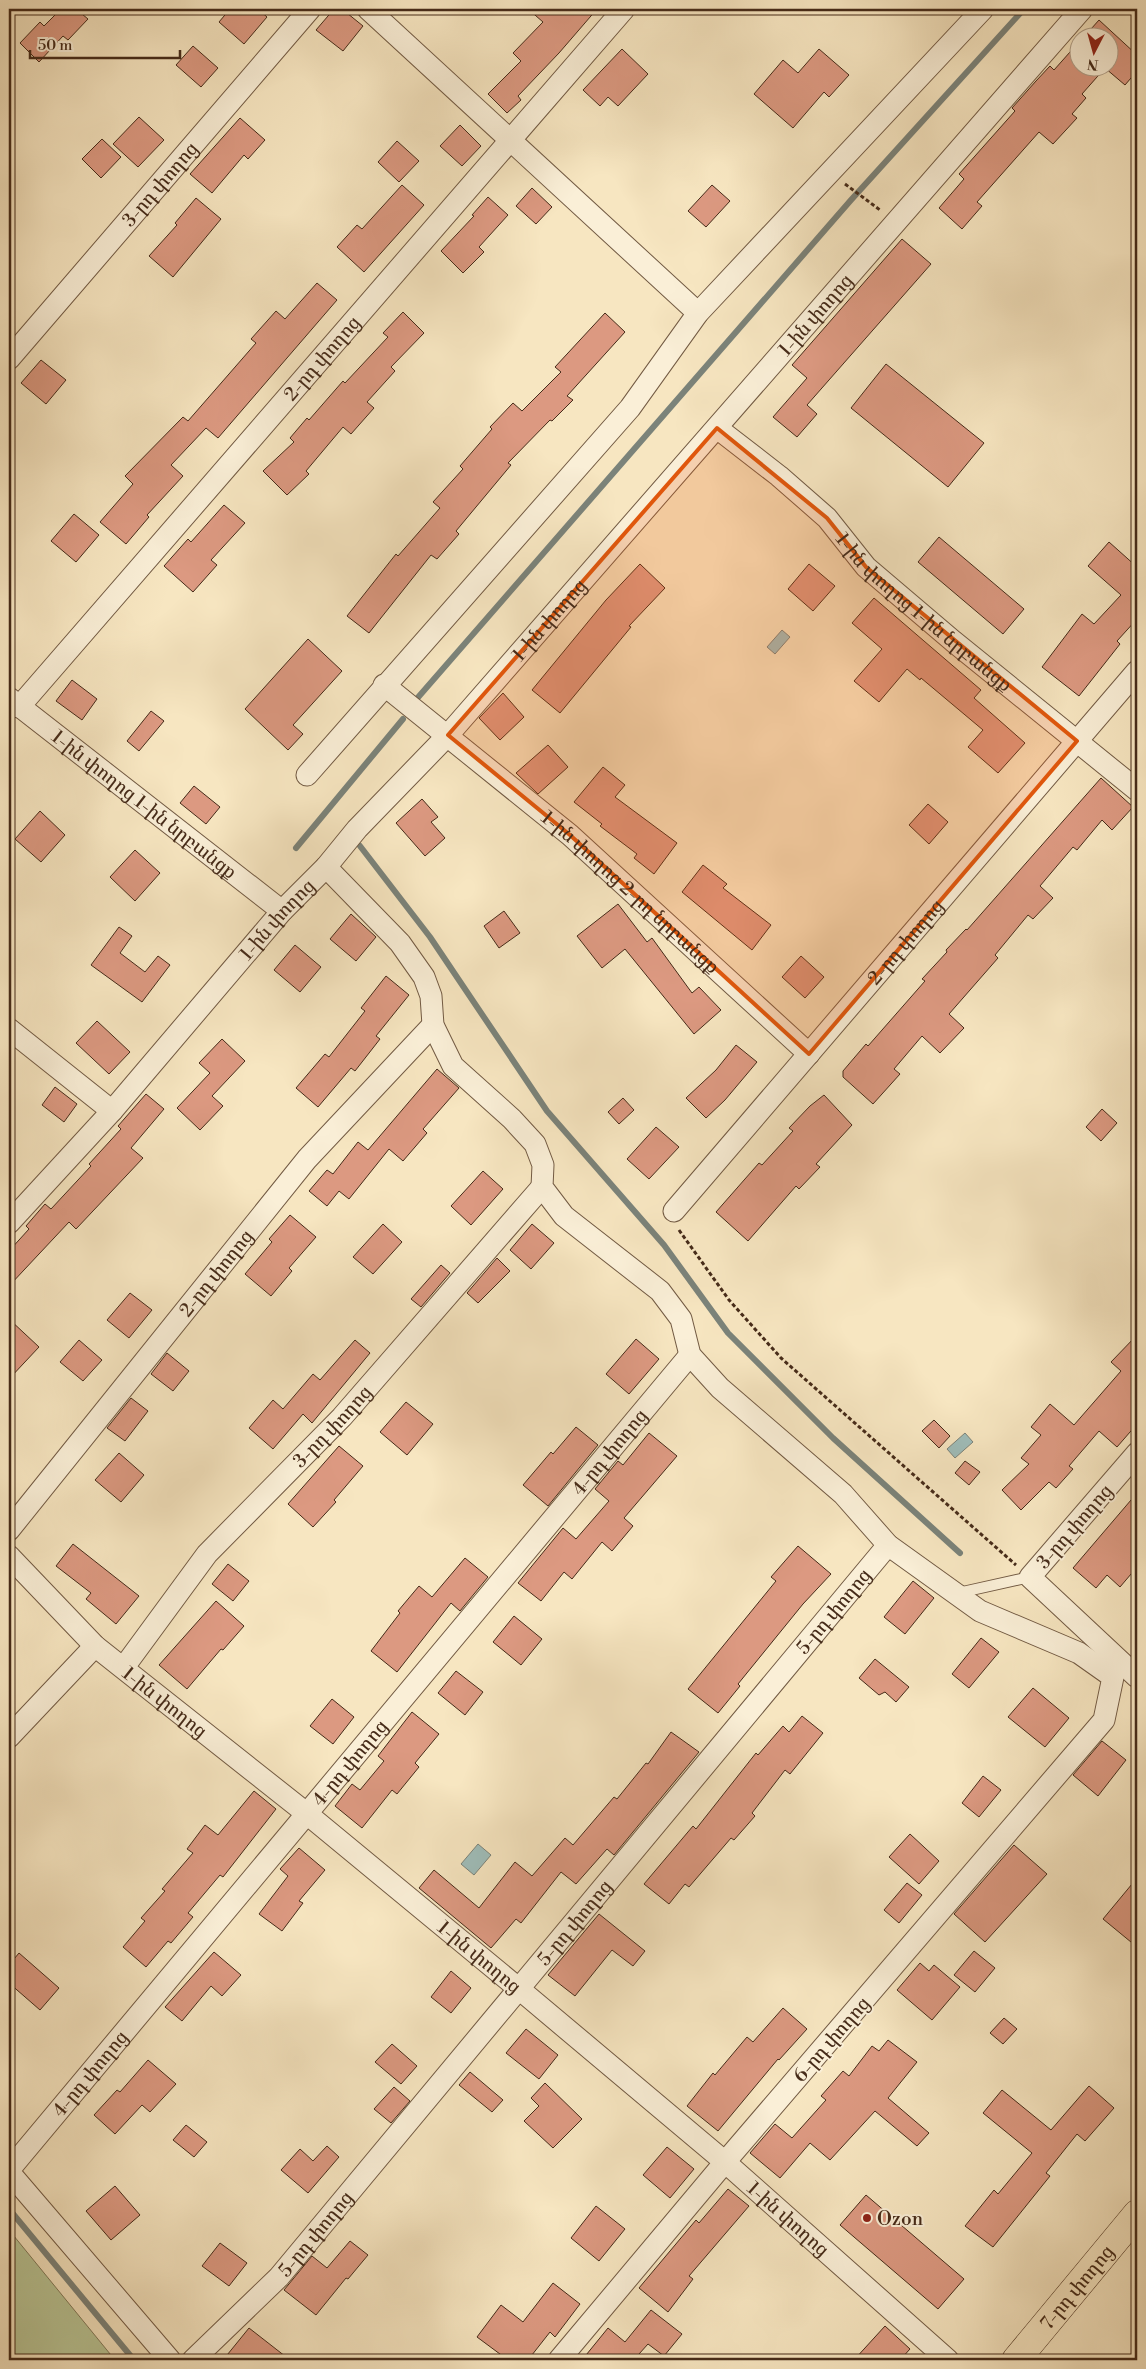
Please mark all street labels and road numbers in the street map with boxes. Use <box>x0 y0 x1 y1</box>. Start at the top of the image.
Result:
street label: 3-րդ փողոց <box>117 137 204 232</box>
street label: 1-ին փողոց <box>774 269 858 361</box>
street label: 2-րդ փողոց <box>279 311 366 406</box>
street label: 1-ին փողոց 1-ին նրբանցք <box>830 528 1017 697</box>
street label: 1-ին փողոց <box>507 574 592 666</box>
street label: 1-ին փողոց 1-ին նրբանցք <box>46 725 242 884</box>
street label: 1-ին փողոց 2-րդ նրբանցք <box>536 806 724 979</box>
street label: 1-ին փողոց <box>234 874 320 965</box>
street label: 2-րդ փողոց <box>863 895 949 990</box>
street label: 2-րդ փողոց <box>174 1225 259 1322</box>
street label: 3-րդ փողոց <box>288 1381 377 1473</box>
street label: 4-րդ փողոց <box>567 1404 653 1501</box>
street label: 3-րդ փողոց <box>1031 1479 1118 1574</box>
street label: 5-րդ փողոց <box>791 1564 877 1659</box>
street label: 1-ին փողոց <box>117 1661 212 1743</box>
street label: 4-րդ փողոց <box>307 1715 393 1811</box>
street label: 5-րդ փողոց <box>532 1875 618 1971</box>
street label: 1-ին փողոց <box>432 1916 526 1999</box>
street label: 6-րդ փողոց <box>788 1992 875 2087</box>
street label: 4-րդ փողոց <box>48 2026 134 2122</box>
street label: 1-ին փողոց <box>742 2177 834 2262</box>
street label: 5-րդ փողոց <box>273 2186 359 2282</box>
street label: 7-րդ փողոց <box>1035 2240 1120 2335</box>

